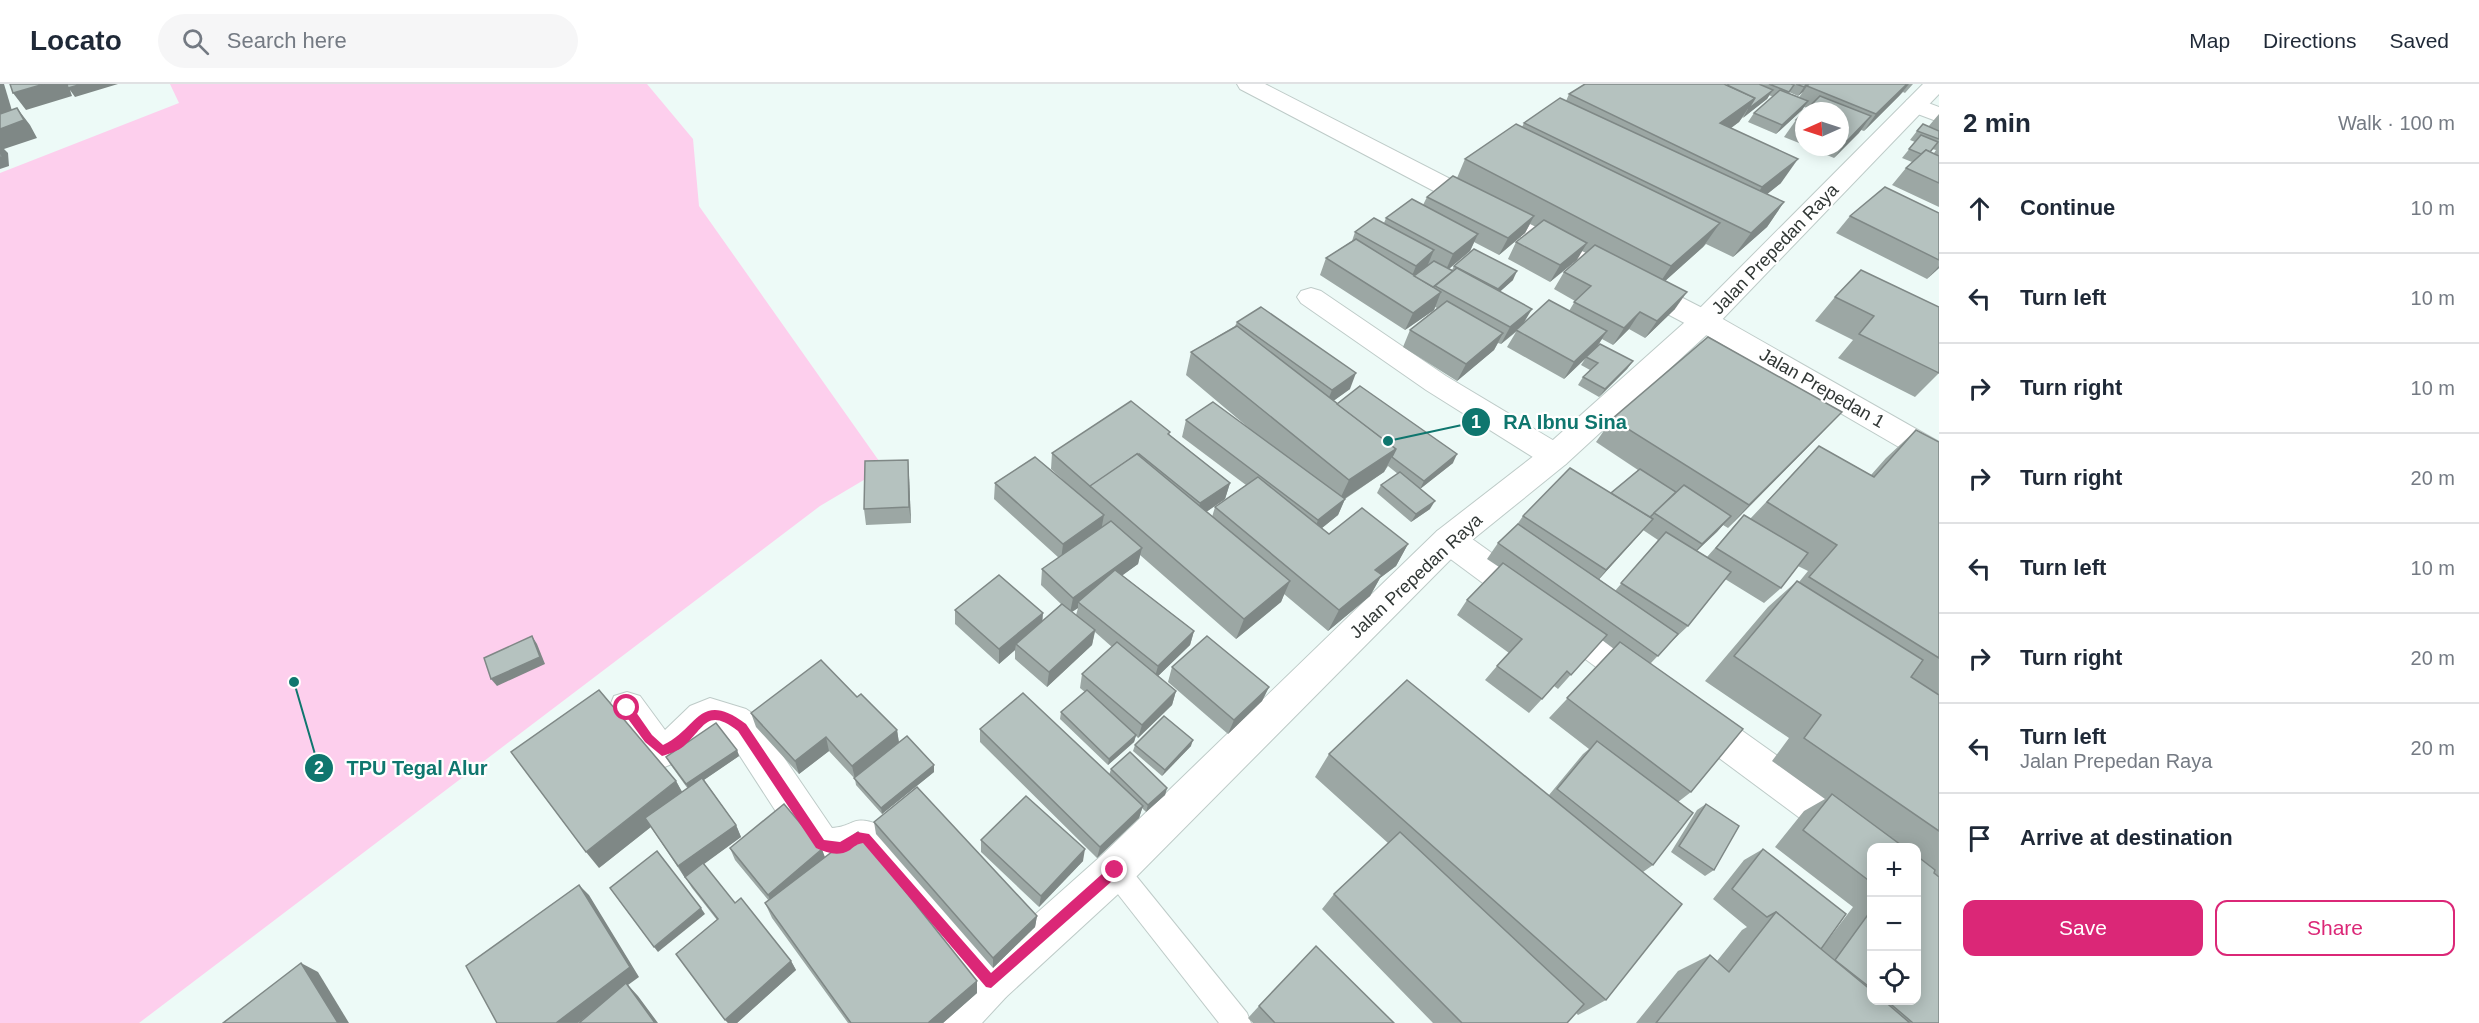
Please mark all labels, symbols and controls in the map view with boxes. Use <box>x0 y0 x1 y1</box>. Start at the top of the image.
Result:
search box <box>158 14 578 68</box>
text: Locato <box>30 25 122 56</box>
icon: search <box>179 25 212 58</box>
text: Search here <box>227 28 347 53</box>
text: Map <box>2189 29 2230 52</box>
text: Directions <box>2263 29 2356 52</box>
text: Saved <box>2389 29 2449 52</box>
north arrow <box>1795 102 1849 156</box>
text: 2 min <box>1963 108 2031 138</box>
text: Walk · 100 m <box>2338 112 2455 134</box>
street label: Jalan Prepedan Raya <box>1708 179 1843 318</box>
icon: ahead <box>1963 192 1996 225</box>
text: Continue <box>2020 195 2115 220</box>
text: 10 m <box>2411 197 2455 219</box>
icon: left <box>1963 282 1996 315</box>
text: Turn left <box>2020 285 2106 310</box>
text: 10 m <box>2411 287 2455 309</box>
street label: Jalan Prepedan 1 <box>1756 344 1888 432</box>
icon: right <box>1963 372 1996 405</box>
text: Turn right <box>2020 375 2122 400</box>
text: 10 m <box>2411 377 2455 399</box>
callout: RA Ibnu Sina <box>1461 403 1640 441</box>
text: RA Ibnu Sina <box>1503 411 1628 433</box>
text: 1 <box>1471 412 1481 432</box>
icon: right <box>1963 462 1996 495</box>
text: Turn right <box>2020 465 2122 490</box>
text: 20 m <box>2411 467 2455 489</box>
street label: Jalan Prepedan Raya <box>1346 509 1487 642</box>
icon: left <box>1963 552 1996 585</box>
text: Turn left <box>2020 555 2106 580</box>
text: 10 m <box>2411 557 2455 579</box>
icon: right <box>1963 642 1996 675</box>
text: Turn right <box>2020 645 2122 670</box>
text: 20 m <box>2411 647 2455 669</box>
route start <box>613 694 639 720</box>
text: Turn left <box>2020 724 2106 749</box>
icon: left <box>1963 732 1996 765</box>
text: 20 m <box>2411 737 2455 759</box>
callout: TPU Tegal Alur <box>304 749 500 787</box>
text: Jalan Prepedan Raya <box>2020 750 2212 772</box>
text: TPU Tegal Alur <box>346 757 488 779</box>
text: 2 <box>314 758 324 778</box>
icon: arrive <box>1963 822 1996 855</box>
text: Arrive at destination <box>2020 825 2233 850</box>
map controls <box>1867 843 1921 1005</box>
button: + <box>1867 843 1921 897</box>
route end <box>1101 856 1127 882</box>
button: − <box>1867 897 1921 951</box>
button: Save <box>1963 900 2203 956</box>
button: Share <box>2215 900 2455 956</box>
button: locate <box>1867 951 1921 1005</box>

